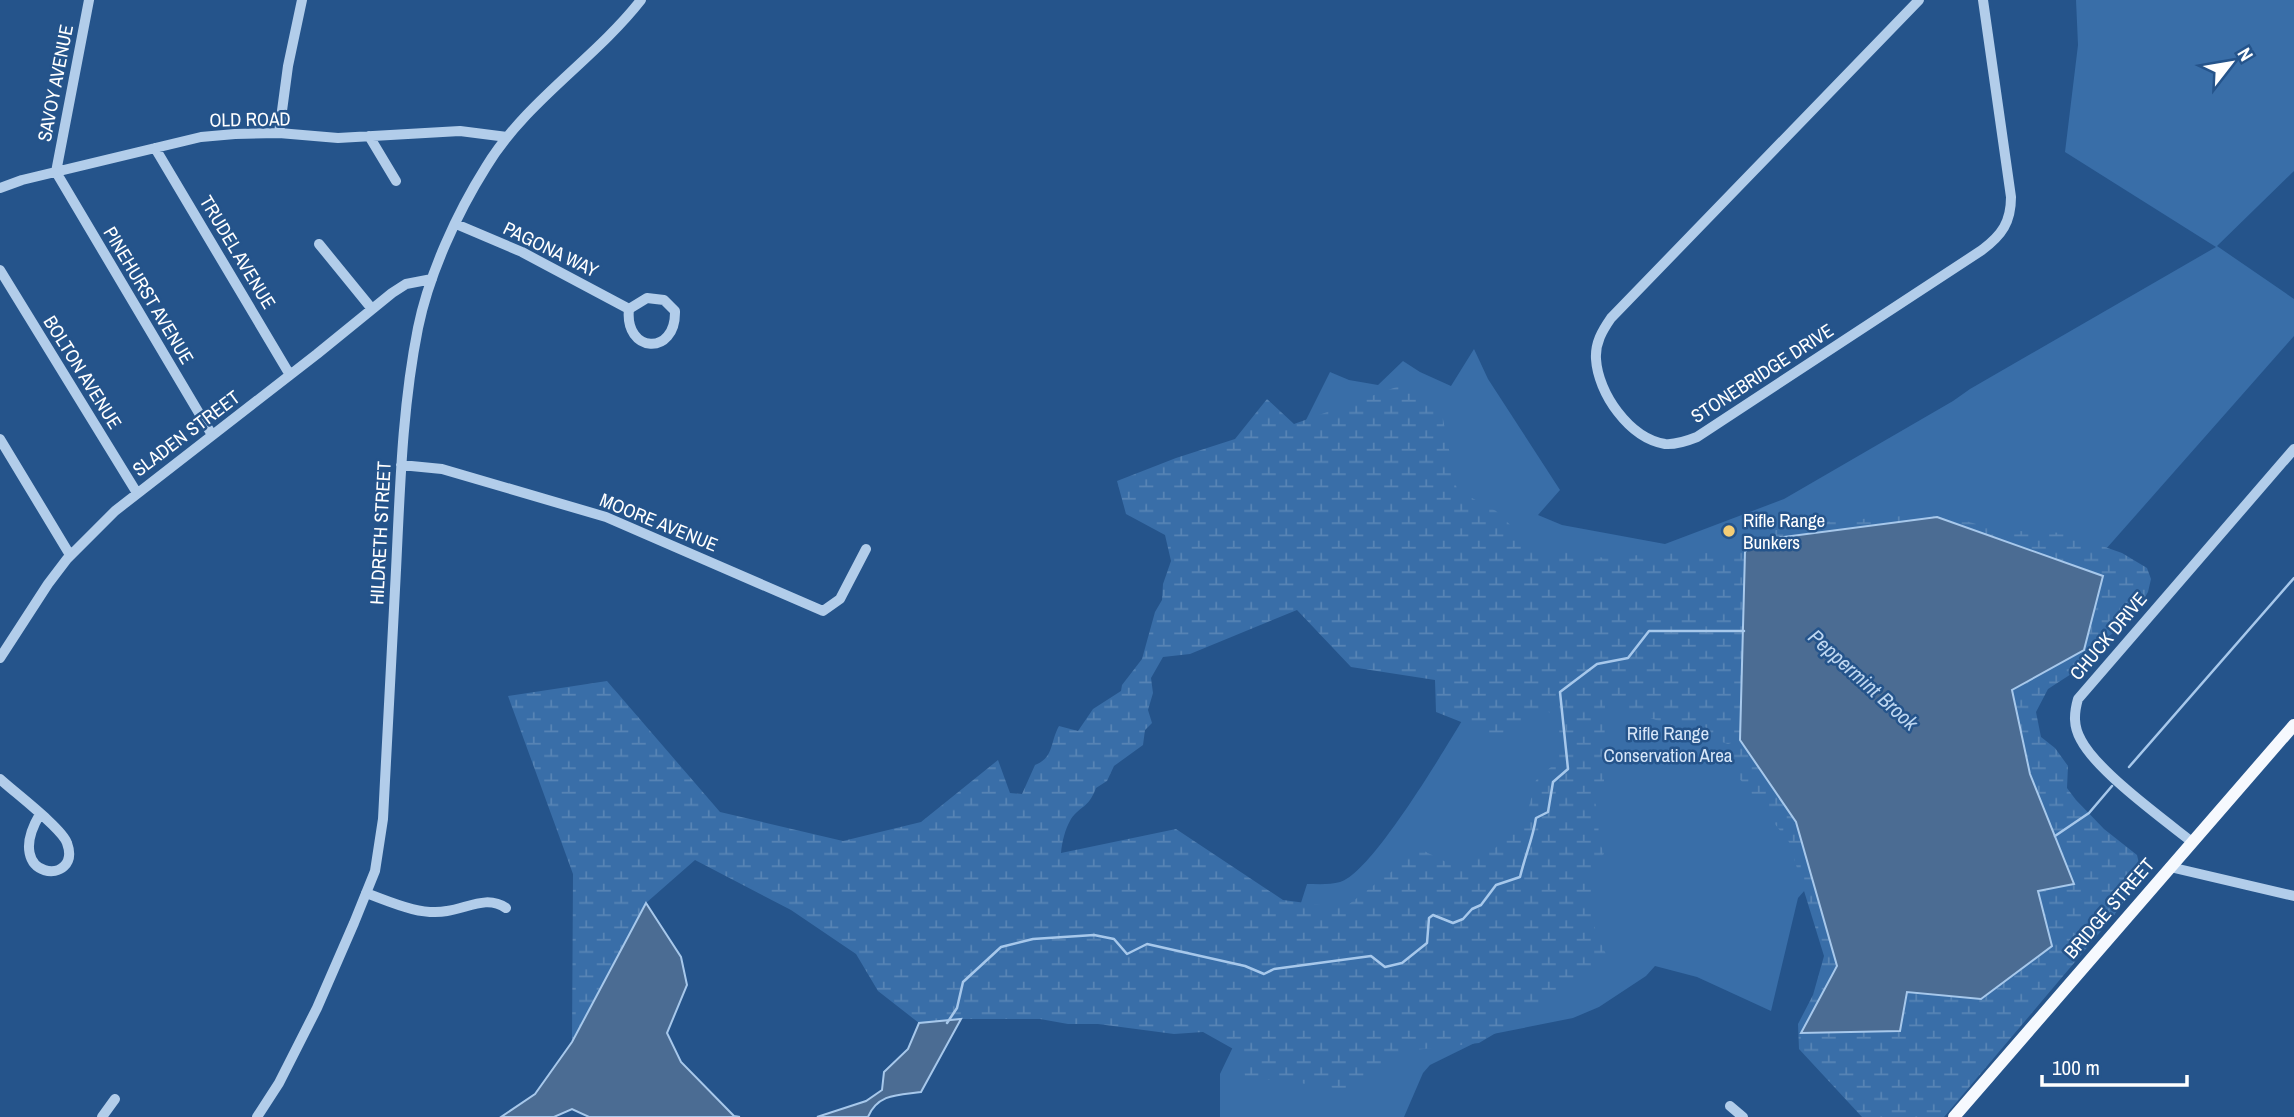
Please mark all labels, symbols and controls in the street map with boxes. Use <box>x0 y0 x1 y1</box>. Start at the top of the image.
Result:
street label: SAVOY AVENUE <box>31 22 79 144</box>
north arrow <box>2196 28 2266 98</box>
text: N <box>2232 43 2260 66</box>
street label: OLD ROAD <box>209 105 291 133</box>
street label: TRUDEL AVENUE <box>194 190 282 314</box>
street label: PAGONA WAY <box>499 215 603 283</box>
street label: PINEHURST AVENUE <box>98 221 200 369</box>
street label: BOLTON AVENUE <box>38 310 128 434</box>
street label: STONEBRIDGE DRIVE <box>1686 317 1838 429</box>
street label: SLADEN STREET <box>127 384 245 482</box>
street label: HILDRETH STREET <box>363 460 397 605</box>
street label: MOORE AVENUE <box>596 486 722 558</box>
place label: Rifle Range Bunkers <box>1743 507 1825 555</box>
marker: Rifle Range Bunkers <box>1721 523 1737 539</box>
street label: CHUCK DRIVE <box>2064 587 2152 685</box>
water label: Peppermint Brook <box>1802 622 1926 738</box>
park label: Rifle Range Conservation Area <box>1603 720 1733 768</box>
street label: BRIDGE STREET <box>2058 852 2160 964</box>
scale bar <box>2042 1044 2187 1088</box>
text: 100 m <box>2052 1053 2100 1082</box>

